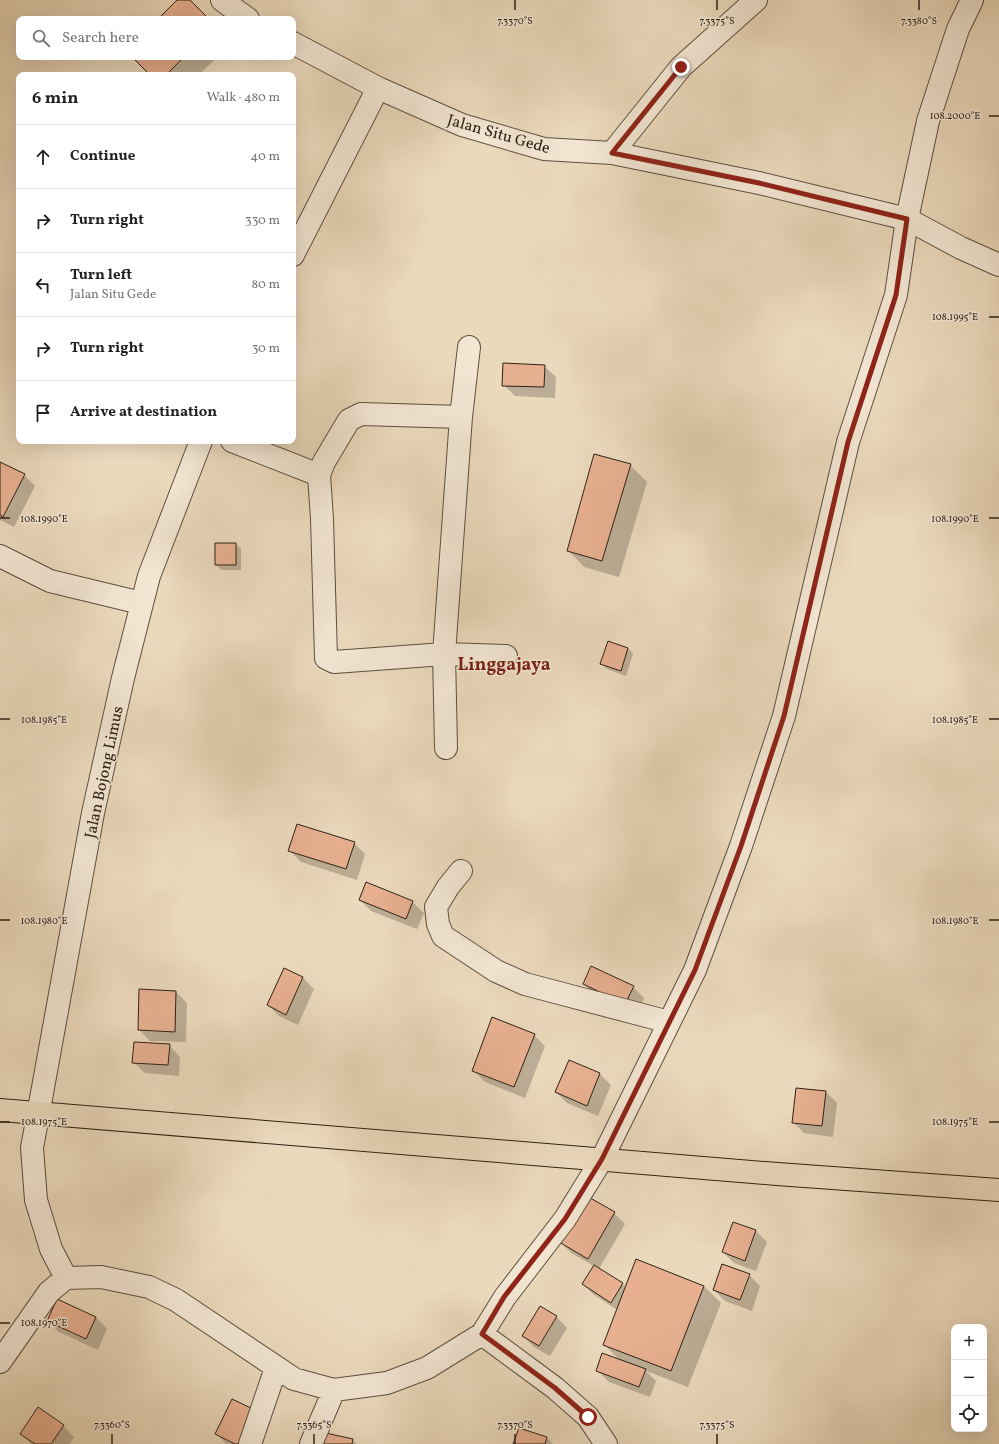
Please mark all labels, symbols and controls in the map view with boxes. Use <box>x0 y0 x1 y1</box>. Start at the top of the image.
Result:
text: 7.3370°S <box>497 14 533 28</box>
text: 7.3375°S <box>699 14 735 28</box>
text: 7.3380°S <box>901 14 937 28</box>
search box <box>16 16 296 60</box>
icon: search <box>30 27 52 49</box>
text: Search here <box>62 28 139 49</box>
route end <box>672 58 690 76</box>
text: 6 min <box>32 87 78 110</box>
text: Walk · 480 m <box>207 89 280 107</box>
text: 108.2000°E <box>930 109 980 123</box>
street label: Jalan Situ Gede <box>444 110 552 160</box>
icon: ahead <box>32 146 54 168</box>
text: Continue <box>70 146 135 167</box>
text: 40 m <box>251 148 280 166</box>
icon: right <box>32 210 54 232</box>
text: Turn right <box>70 210 144 231</box>
text: 330 m <box>245 212 280 230</box>
text: Turn left <box>70 265 132 286</box>
icon: left <box>32 274 54 296</box>
text: 80 m <box>251 276 280 294</box>
text: Jalan Situ Gede <box>70 286 156 304</box>
text: 108.1995°E <box>932 310 978 324</box>
icon: right <box>32 338 54 360</box>
text: Turn right <box>70 338 144 359</box>
text: 30 m <box>252 340 280 358</box>
icon: arrive <box>32 402 54 424</box>
text: Arrive at destination <box>70 402 217 423</box>
text: 108.1990°E <box>20 512 68 526</box>
text: 108.1990°E <box>931 512 979 526</box>
district label: Linggajaya <box>457 653 551 678</box>
street label: Jalan Bojong Limus <box>80 704 130 841</box>
text: 108.1985°E <box>21 713 67 727</box>
text: 108.1985°E <box>932 713 978 727</box>
text: 108.1980°E <box>20 914 68 928</box>
text: 108.1980°E <box>931 914 979 928</box>
text: 108.1975°E <box>21 1115 67 1129</box>
text: 108.1975°E <box>932 1115 978 1129</box>
text: 108.1970°E <box>21 1316 67 1330</box>
map controls <box>951 1324 987 1432</box>
button: + <box>951 1324 987 1360</box>
button: − <box>951 1360 987 1396</box>
button: locate <box>951 1396 987 1432</box>
route start <box>579 1408 597 1426</box>
text: 7.3360°S <box>94 1418 130 1432</box>
text: 7.3365°S <box>296 1418 332 1432</box>
text: 7.3370°S <box>497 1418 533 1432</box>
text: 7.3375°S <box>699 1418 735 1432</box>

